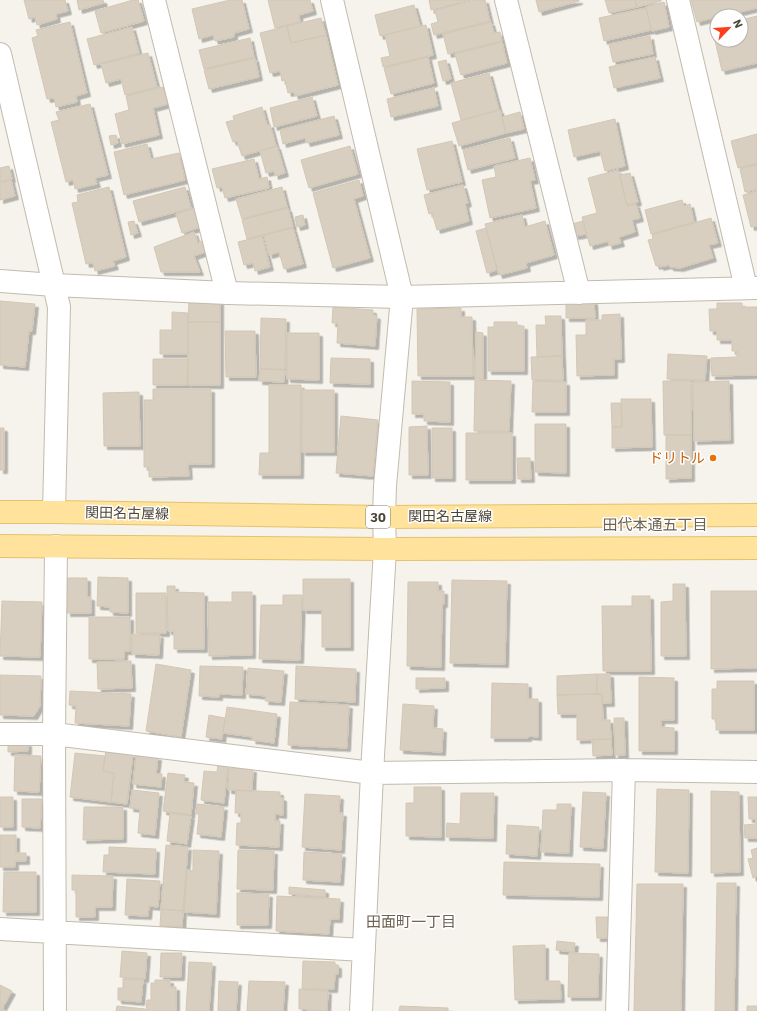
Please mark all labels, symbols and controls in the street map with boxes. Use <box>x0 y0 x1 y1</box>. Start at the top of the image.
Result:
north arrow <box>709 8 749 48</box>
text: N <box>730 17 746 30</box>
place label: ドリトル <box>649 449 705 467</box>
marker: ドリトル <box>708 453 718 463</box>
street label: 関田名古屋線 <box>85 503 169 523</box>
road number: 30 <box>366 506 390 528</box>
street label: 関田名古屋線 <box>408 507 492 525</box>
district label: 田代本通五丁目 <box>602 515 708 534</box>
district label: 田面町一丁目 <box>366 912 456 931</box>

